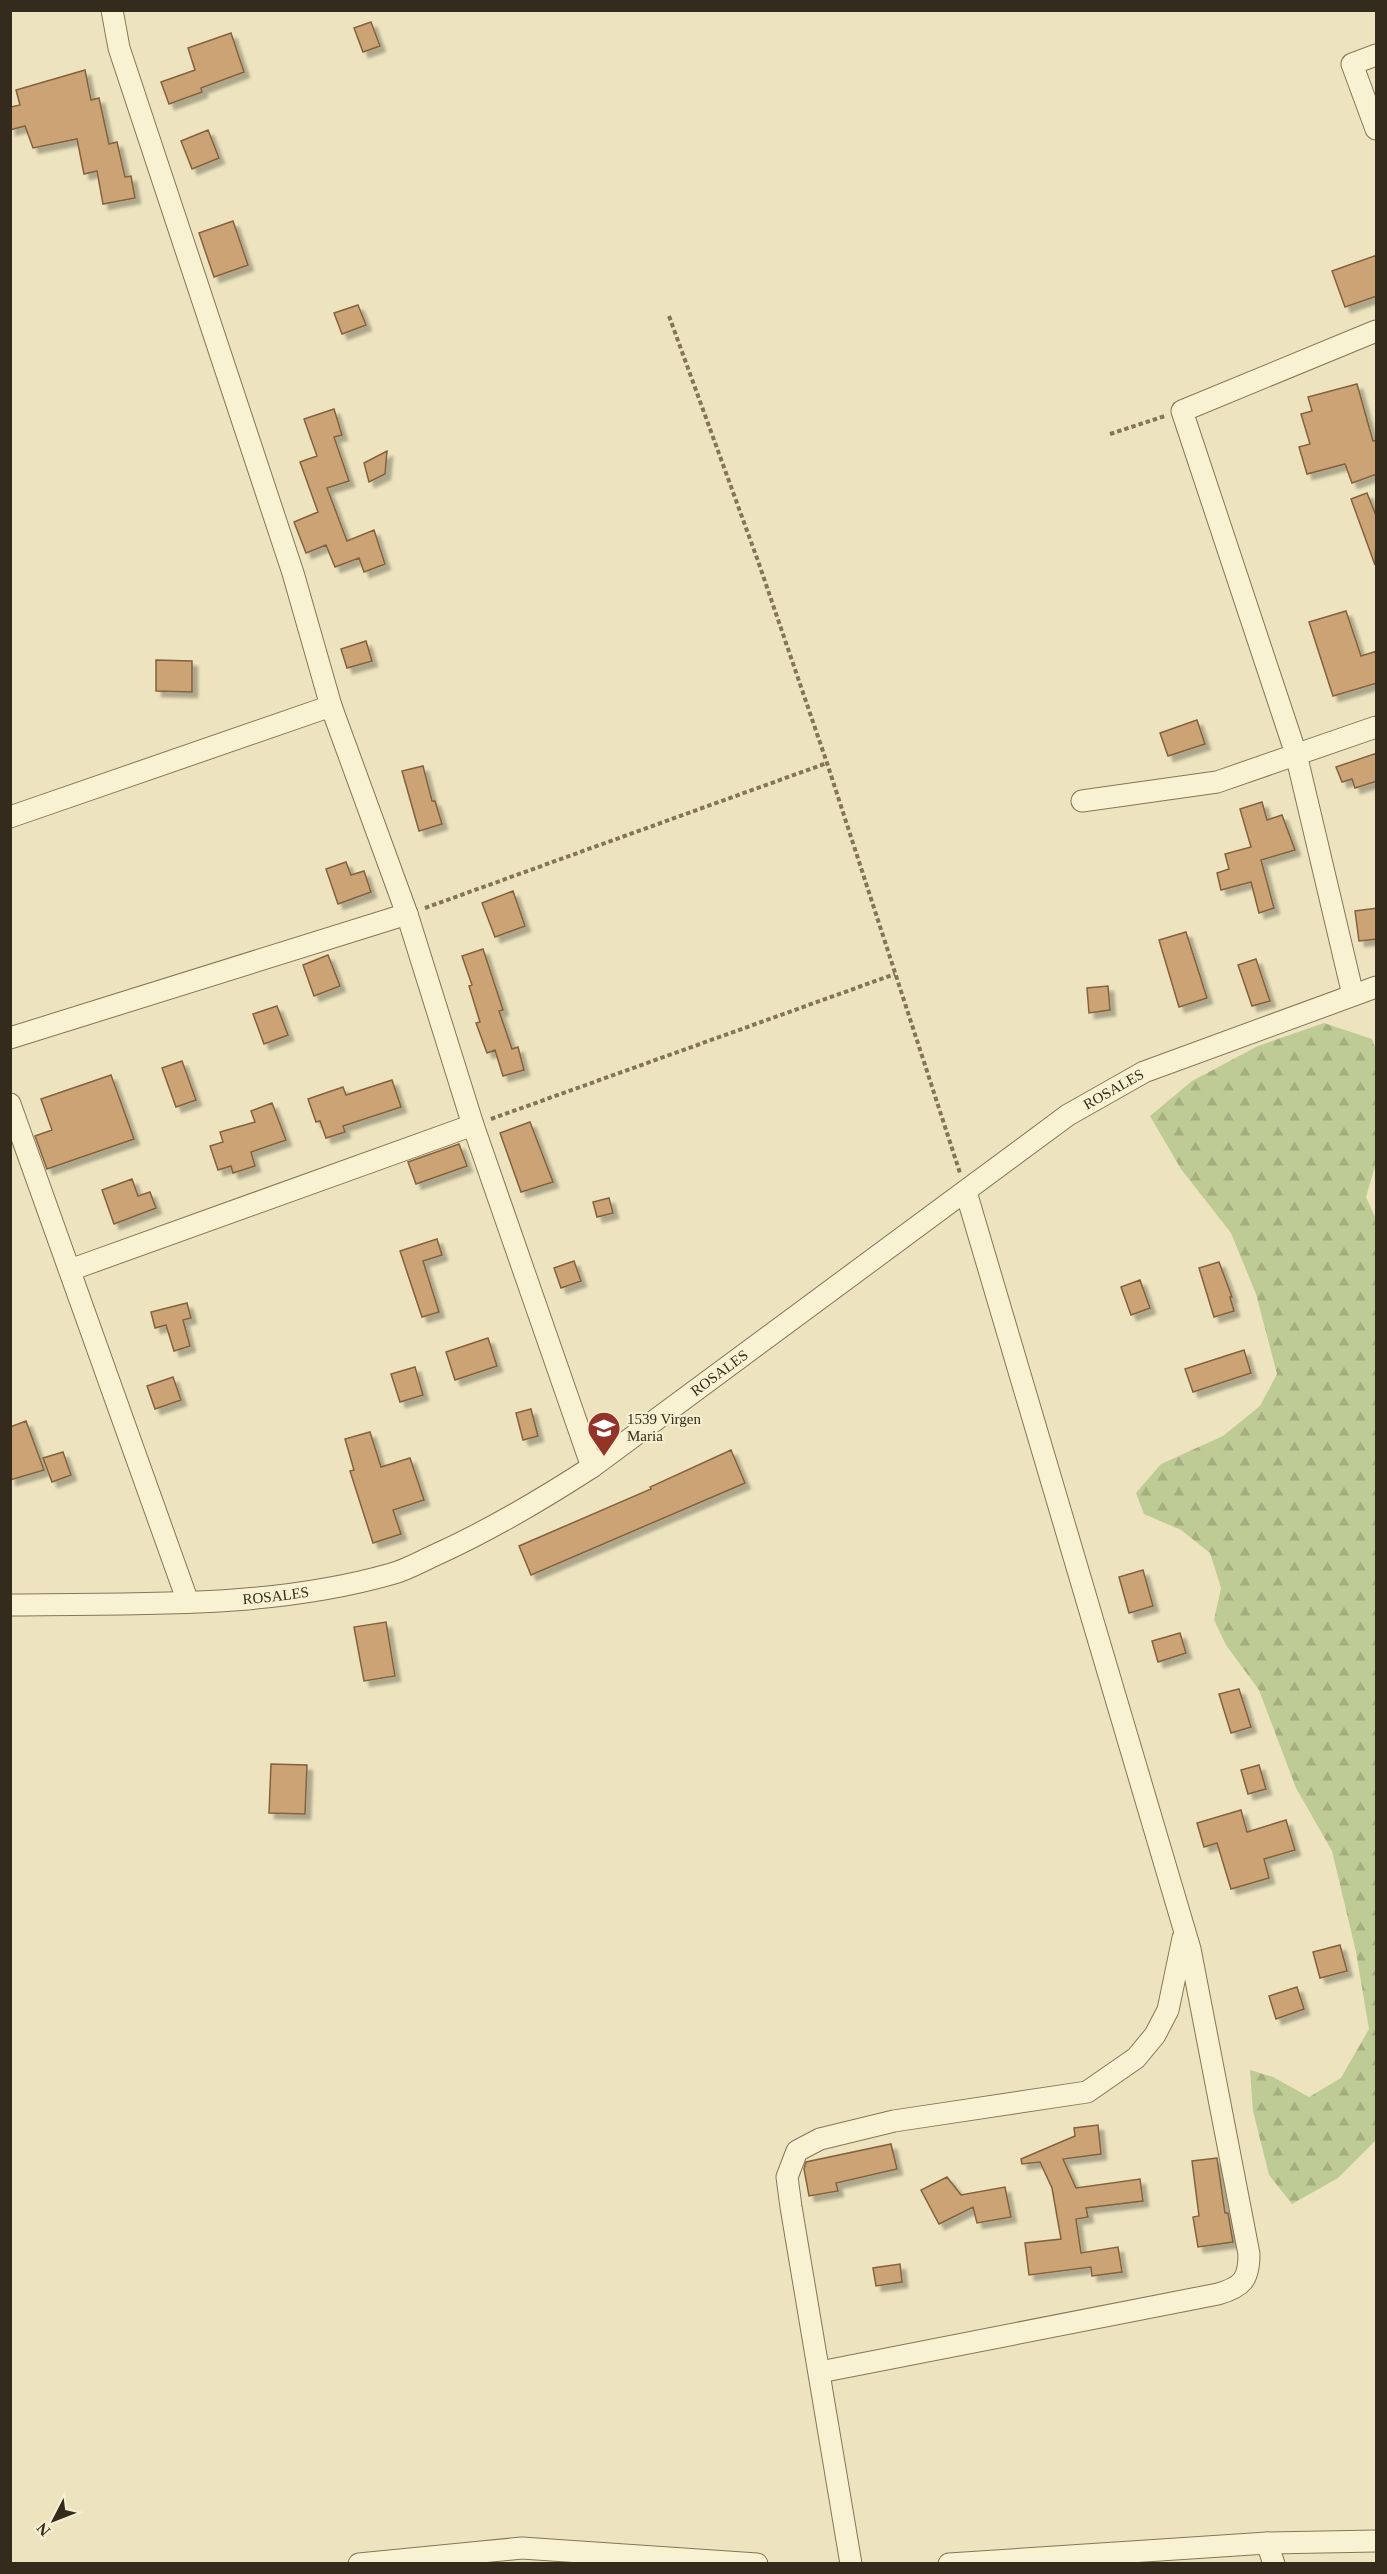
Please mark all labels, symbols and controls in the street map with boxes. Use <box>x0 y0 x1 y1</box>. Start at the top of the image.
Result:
street label: ROSALES <box>1081 1066 1147 1113</box>
street label: ROSALES <box>688 1347 751 1399</box>
school or university icon: 1539 Virgen Maria <box>586 1410 622 1457</box>
place label: 1539 Virgen Maria <box>627 1411 701 1444</box>
street label: ROSALES <box>242 1584 310 1607</box>
north arrow <box>24 2490 84 2550</box>
text: N <box>33 2519 53 2540</box>

